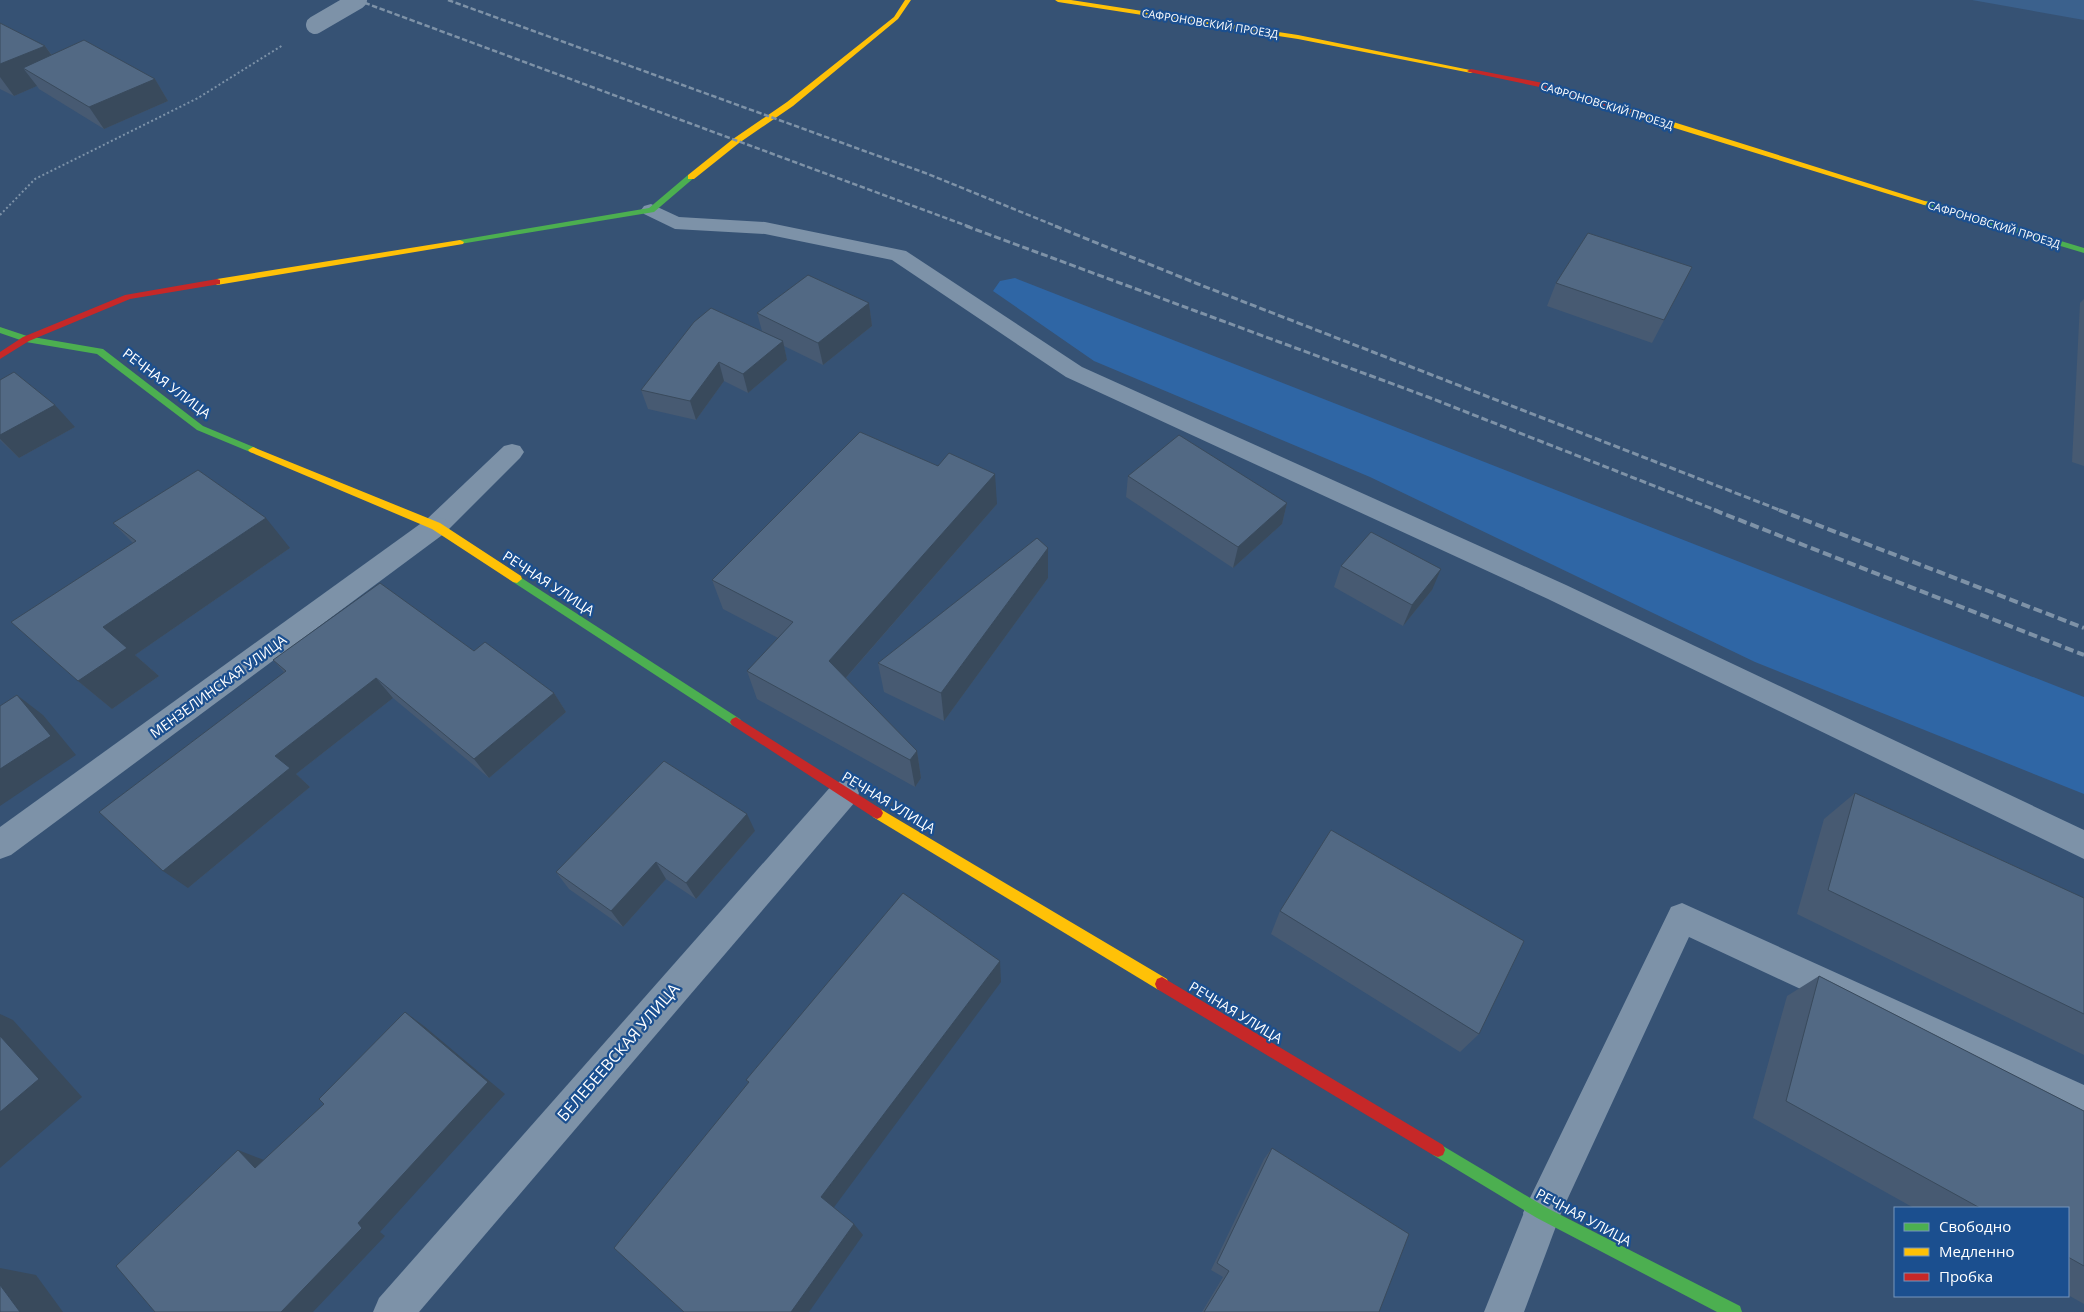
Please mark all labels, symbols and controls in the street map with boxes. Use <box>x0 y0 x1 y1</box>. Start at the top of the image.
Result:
street label: САФРОНОВСКИЙ ПРОЕЗД <box>1141 5 1280 41</box>
street label: САФРОНОВСКИЙ ПРОЕЗД <box>1539 78 1676 132</box>
street label: САФРОНОВСКИЙ ПРОЕЗД <box>1926 197 2063 251</box>
street label: РЕЧНАЯ УЛИЦА <box>119 344 215 423</box>
street label: РЕЧНАЯ УЛИЦА <box>499 546 599 620</box>
street label: МЕНЗЕЛИНСКАЯ УЛИЦА <box>146 630 290 742</box>
street label: РЕЧНАЯ УЛИЦА <box>839 767 939 837</box>
street label: РЕЧНАЯ УЛИЦА <box>1186 977 1286 1047</box>
street label: БЕЛЕБЕЕВСКАЯ УЛИЦА <box>552 978 685 1126</box>
street label: РЕЧНАЯ УЛИЦА <box>1533 1184 1635 1250</box>
legend <box>1894 1207 2069 1297</box>
text: Свободно <box>1939 1216 2011 1236</box>
text: Медленно <box>1939 1241 2015 1261</box>
text: Пробка <box>1939 1266 1993 1286</box>

